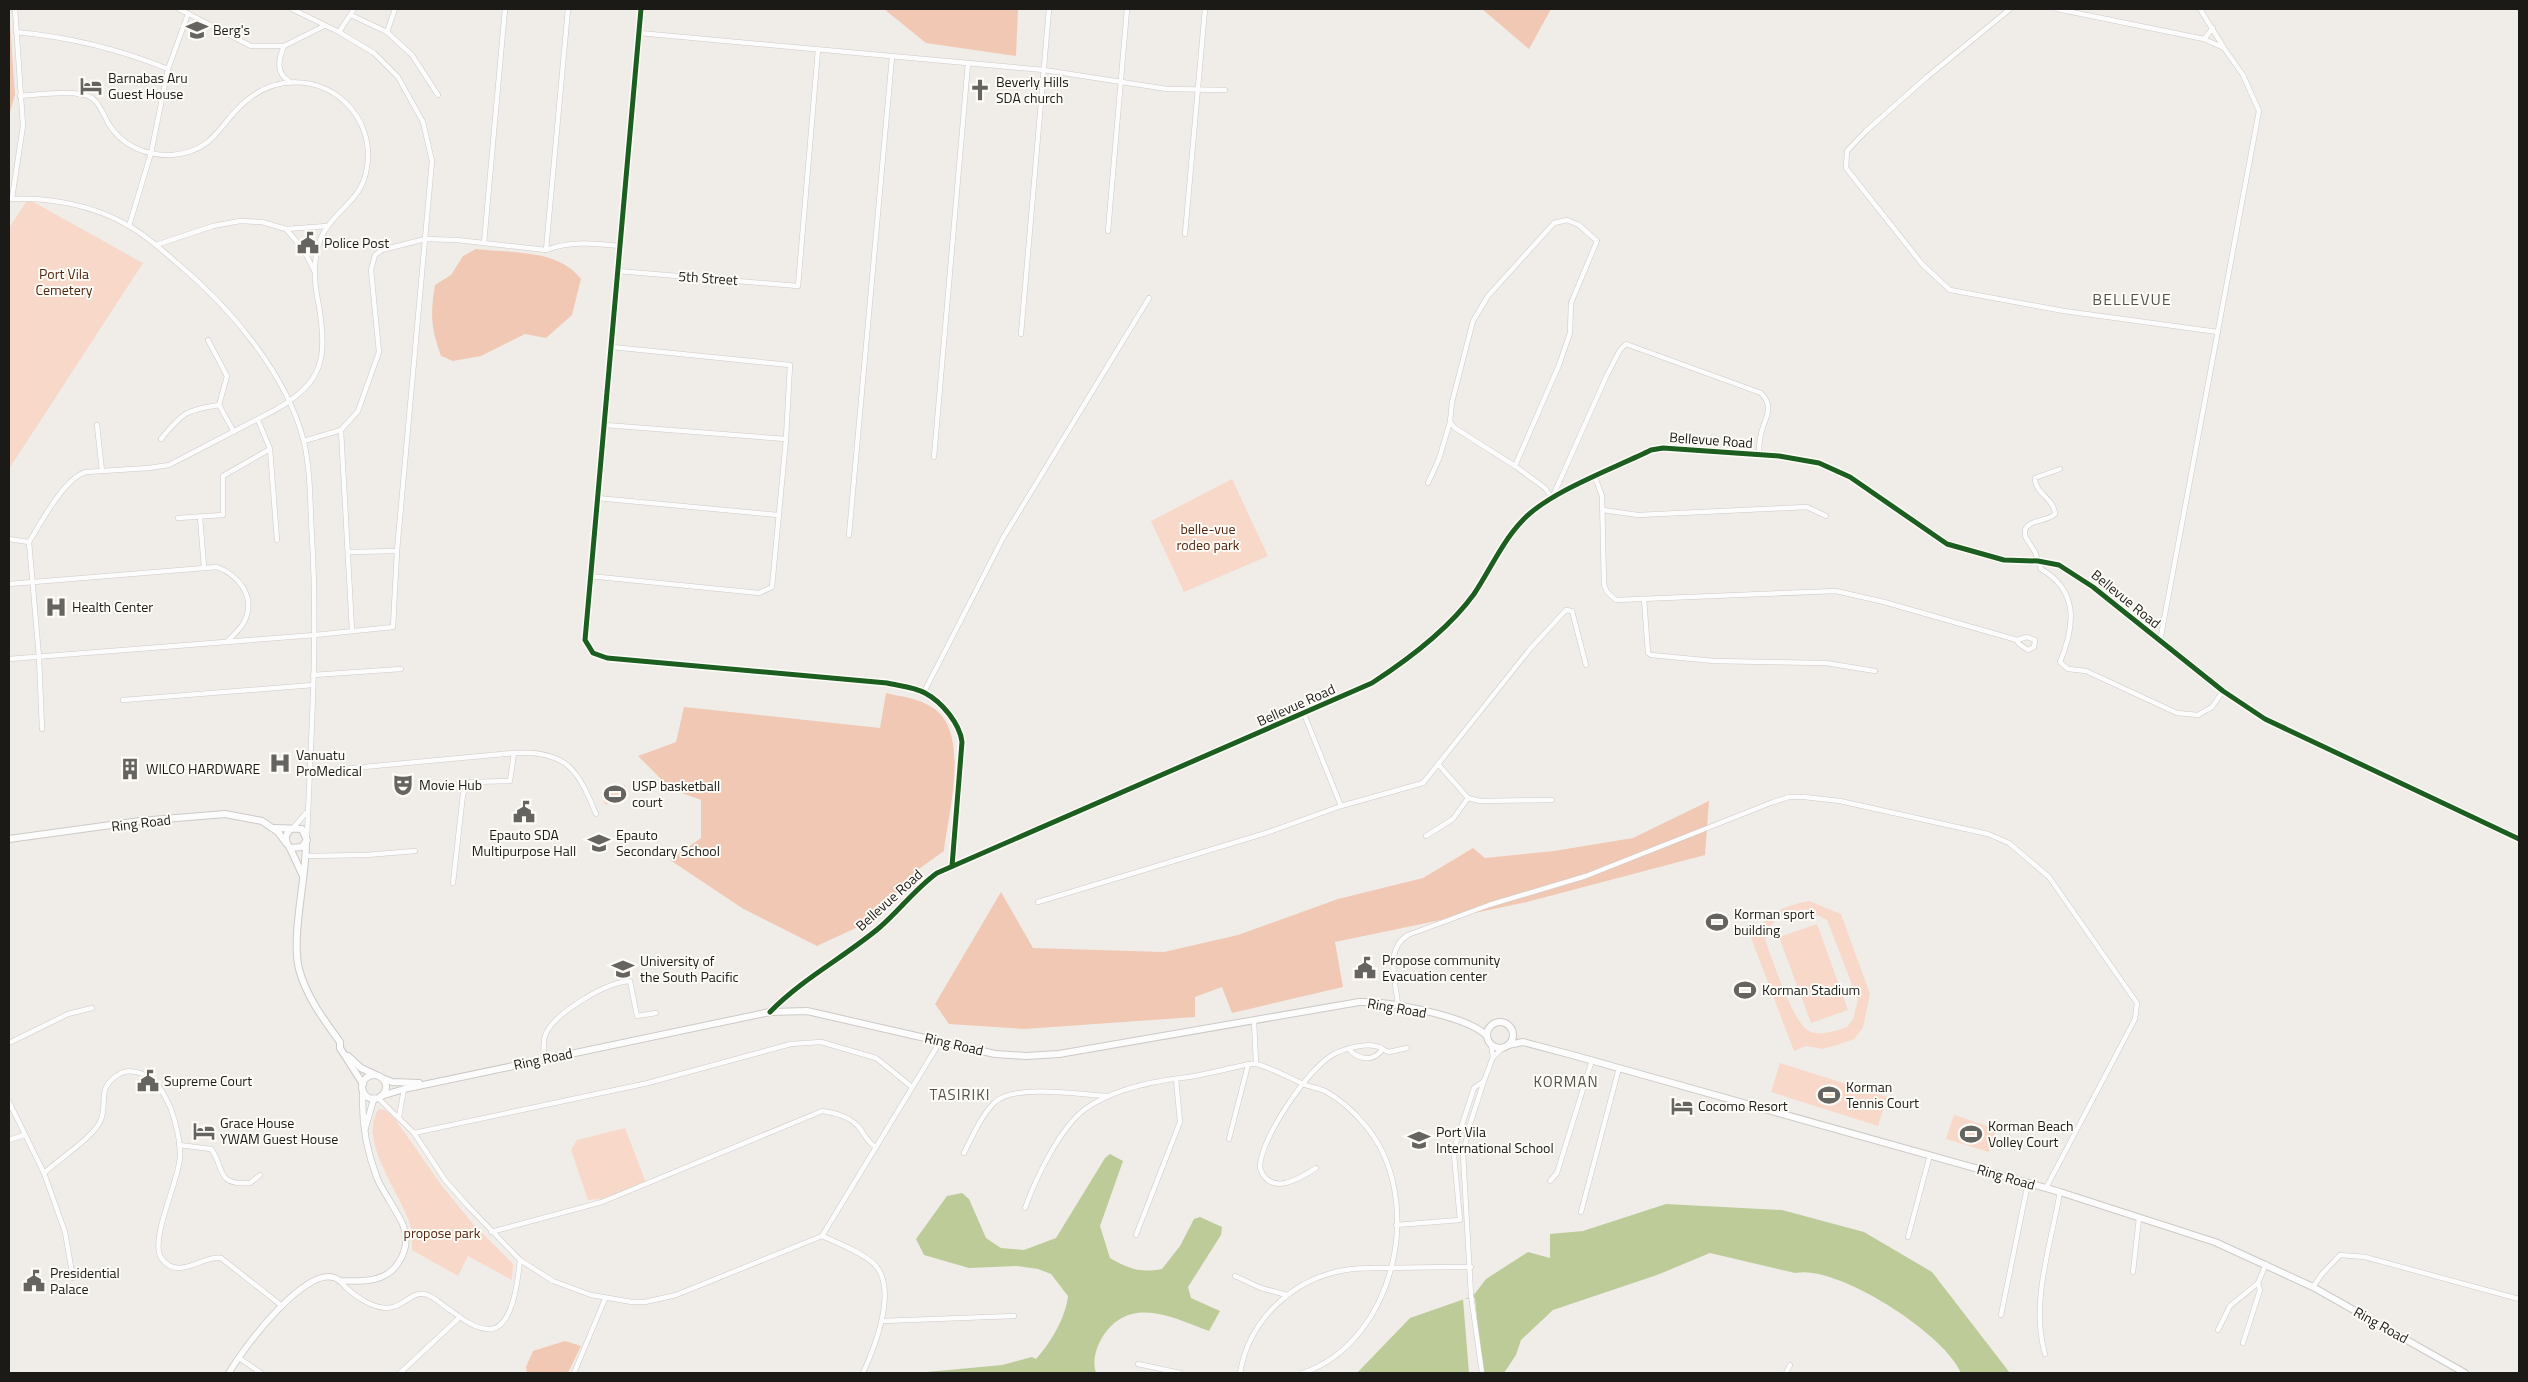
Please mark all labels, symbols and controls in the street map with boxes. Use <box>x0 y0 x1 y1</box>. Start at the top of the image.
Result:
school or university icon: Berg's <box>184 17 210 43</box>
place label: Berg's <box>213 19 250 40</box>
place label: Barnabas Aru Guest House <box>108 67 188 104</box>
place label: Beverly Hills SDA church <box>996 71 1069 108</box>
hotel icon: Barnabas Aru Guest House <box>78 73 104 99</box>
church icon: Beverly Hills SDA church <box>967 77 993 103</box>
public building icon: Police Post <box>295 230 321 256</box>
place label: Police Post <box>324 232 389 253</box>
park label: Port Vila Cemetery <box>36 263 93 300</box>
street label: 5th Street <box>678 265 738 290</box>
district label: BELLEVUE <box>2092 287 2172 311</box>
street label: Bellevue Road <box>1669 426 1754 453</box>
park label: belle-vue rodeo park <box>1177 518 1240 555</box>
street label: Bellevue Road <box>2087 564 2165 633</box>
hospital icon: Health Center <box>43 594 69 620</box>
place label: Health Center <box>72 596 153 617</box>
street label: Bellevue Road <box>1253 678 1338 731</box>
place label: Vanuatu ProMedical <box>296 744 362 781</box>
hospital icon: Vanuatu ProMedical <box>267 750 293 776</box>
building icon: WILCO HARDWARE <box>117 756 143 782</box>
place label: WILCO HARDWARE <box>146 758 261 779</box>
theatre icon: Movie Hub <box>390 772 416 798</box>
place label: Movie Hub <box>419 774 482 795</box>
place label: USP basketball court <box>632 775 720 812</box>
sports icon: USP basketball court <box>602 781 628 807</box>
public building icon: Epauto SDA Multipurpose Hall <box>511 799 537 825</box>
street label: Ring Road <box>110 808 172 837</box>
place label: Epauto SDA Multipurpose Hall <box>472 824 576 861</box>
place label: Epauto Secondary School <box>616 824 720 861</box>
school or university icon: Epauto Secondary School <box>586 830 612 856</box>
street label: Bellevue Road <box>851 864 927 935</box>
place label: Korman sport building <box>1734 903 1814 940</box>
sports icon: Korman sport building <box>1704 909 1730 935</box>
place label: Propose community Evacuation center <box>1382 949 1501 986</box>
place label: University of the South Pacific <box>640 950 739 987</box>
public building icon: Propose community Evacuation center <box>1352 955 1378 981</box>
school or university icon: University of the South Pacific <box>610 956 636 982</box>
sports icon: Korman Stadium <box>1732 977 1758 1003</box>
place label: Korman Stadium <box>1762 979 1860 1000</box>
street label: Ring Road <box>1366 992 1428 1023</box>
street label: Ring Road <box>923 1027 986 1060</box>
street label: Ring Road <box>511 1042 574 1075</box>
public building icon: Supreme Court <box>135 1068 161 1094</box>
place label: Supreme Court <box>164 1070 252 1091</box>
district label: KORMAN <box>1533 1070 1599 1093</box>
place label: Korman Tennis Court <box>1846 1076 1919 1113</box>
sports icon: Korman Tennis Court <box>1816 1082 1842 1108</box>
district label: TASIRIKI <box>930 1083 991 1106</box>
hotel icon: Cocomo Resort <box>1669 1093 1695 1119</box>
place label: Cocomo Resort <box>1698 1095 1788 1116</box>
place label: Grace House YWAM Guest House <box>220 1112 338 1149</box>
place label: Korman Beach Volley Court <box>1988 1115 2074 1152</box>
hotel icon: Grace House YWAM Guest House <box>191 1118 217 1144</box>
place label: Port Vila International School <box>1436 1121 1554 1158</box>
sports icon: Korman Beach Volley Court <box>1958 1121 1984 1147</box>
school or university icon: Port Vila International School <box>1406 1127 1432 1153</box>
street label: Ring Road <box>1975 1158 2038 1195</box>
park label: propose park <box>404 1222 481 1243</box>
place label: Presidential Palace <box>50 1262 120 1299</box>
public building icon: Presidential Palace <box>21 1268 47 1294</box>
street label: Ring Road <box>2350 1301 2412 1348</box>

